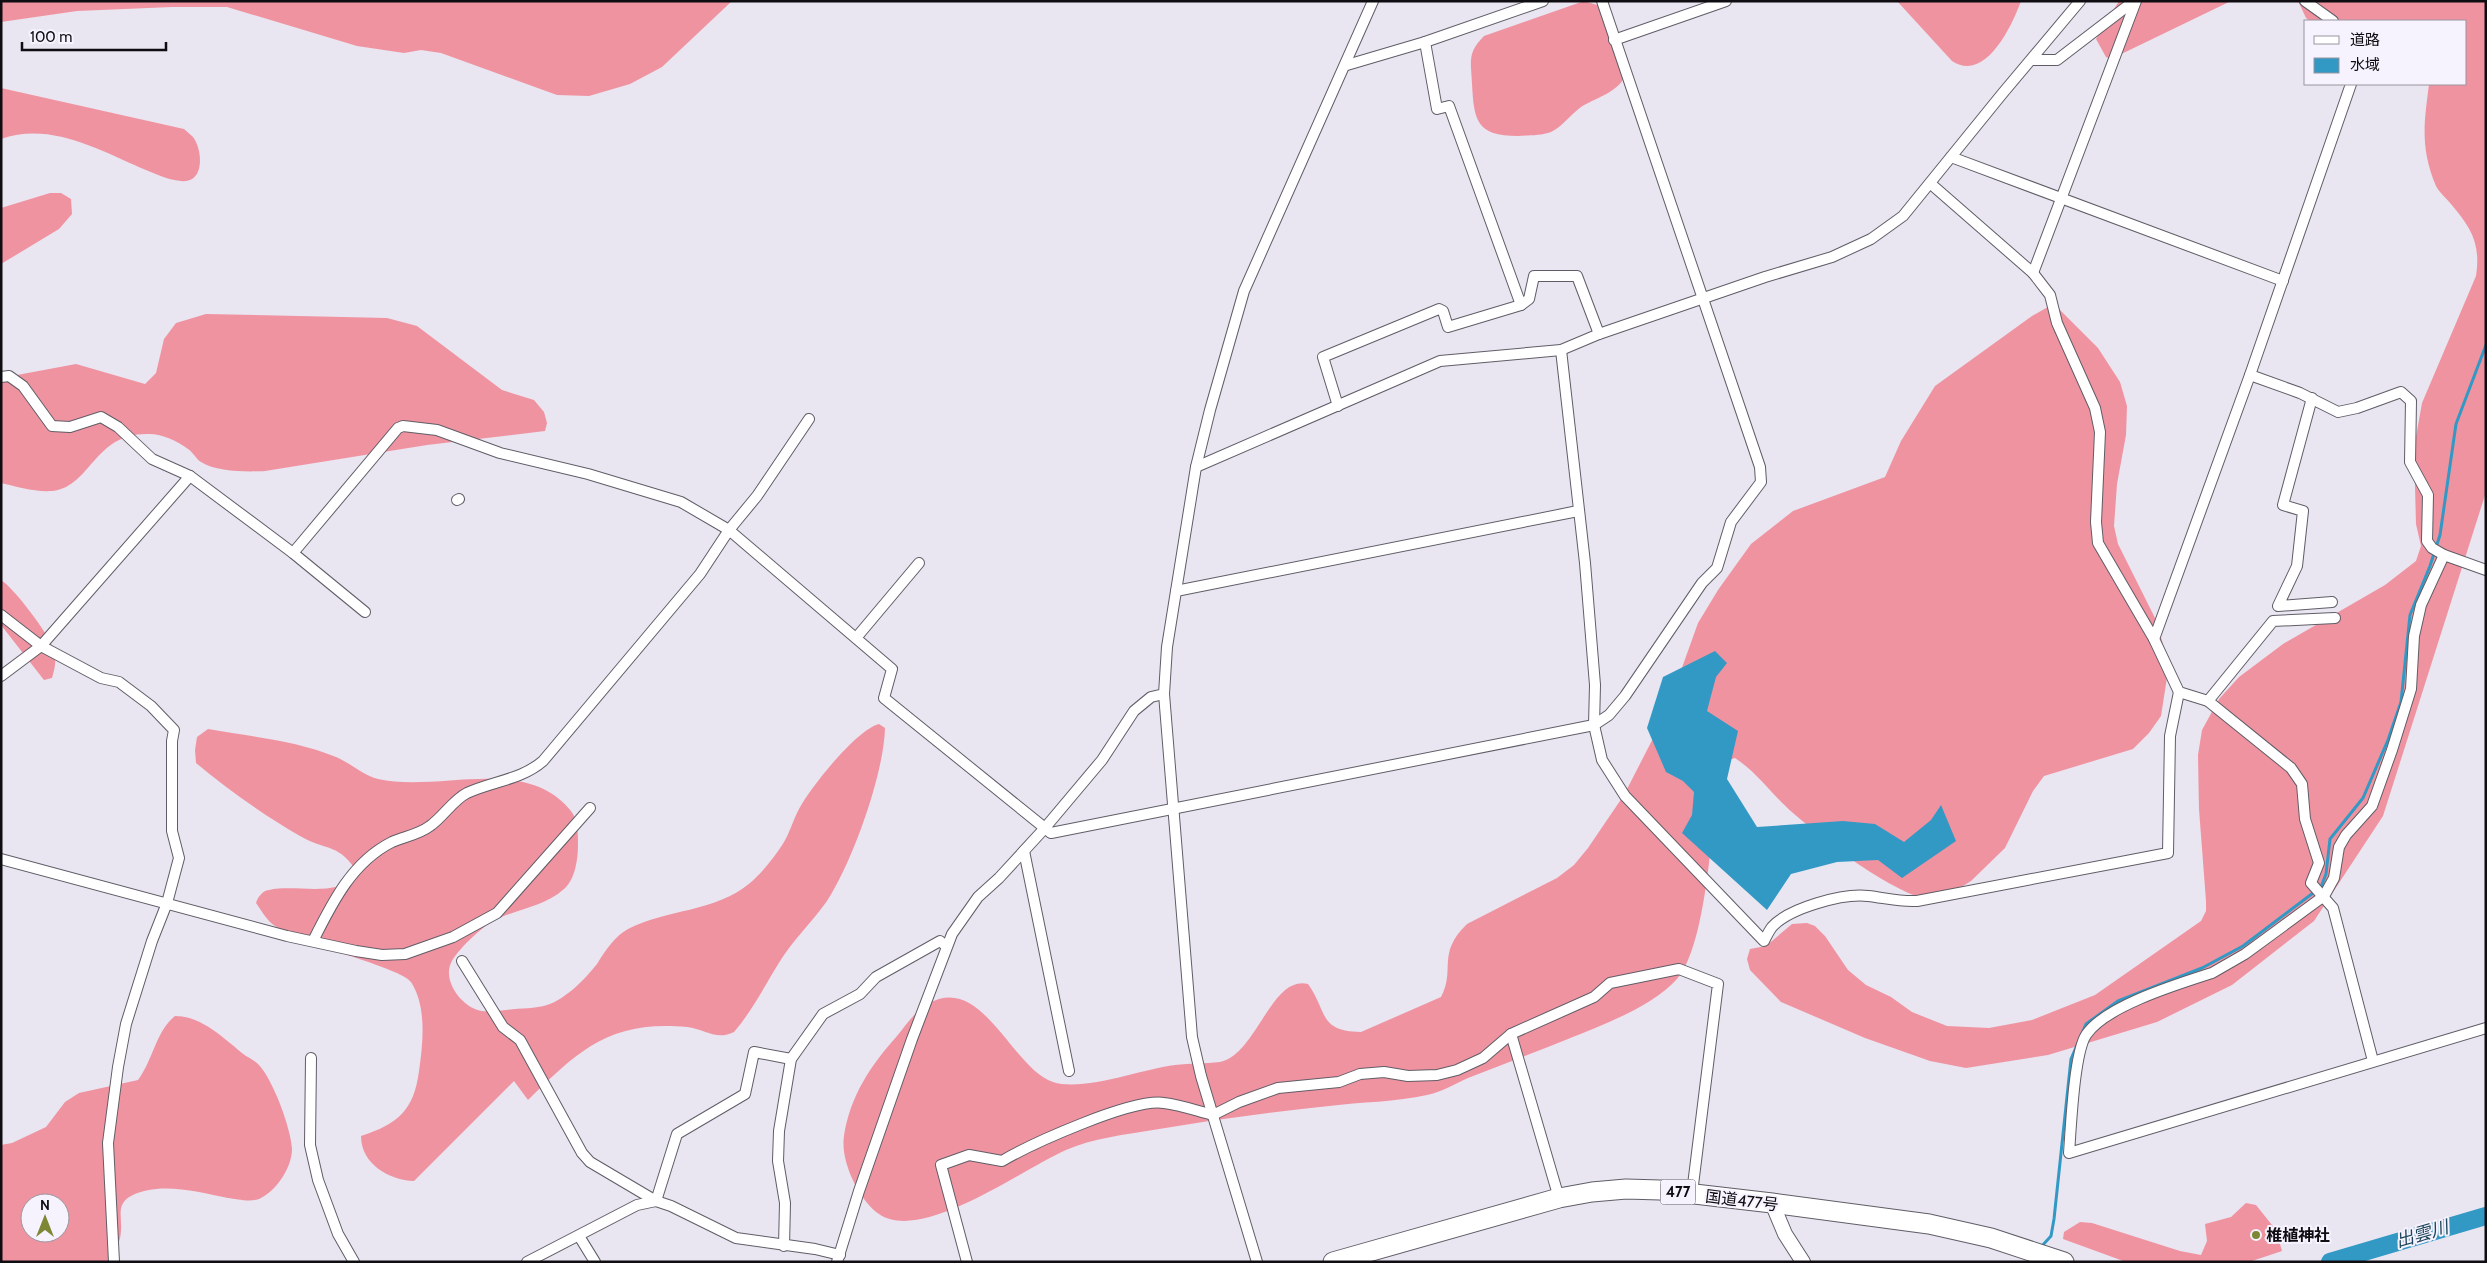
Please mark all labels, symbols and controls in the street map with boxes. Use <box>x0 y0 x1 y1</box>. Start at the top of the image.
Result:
scale bar <box>22 20 166 52</box>
legend <box>2304 20 2467 85</box>
text: 100 m <box>30 28 72 46</box>
text: 道路 <box>2350 31 2380 49</box>
text: 水域 <box>2350 56 2380 74</box>
road number: 477 <box>1660 1180 1696 1204</box>
street label: 国道477号 <box>1704 1187 1780 1214</box>
north arrow <box>20 1193 70 1243</box>
text: N <box>40 1196 50 1214</box>
water label: 出雲川 <box>2393 1215 2453 1252</box>
place label: 椎植神社 <box>2266 1226 2330 1245</box>
marker: 椎植神社 <box>2250 1229 2262 1241</box>

